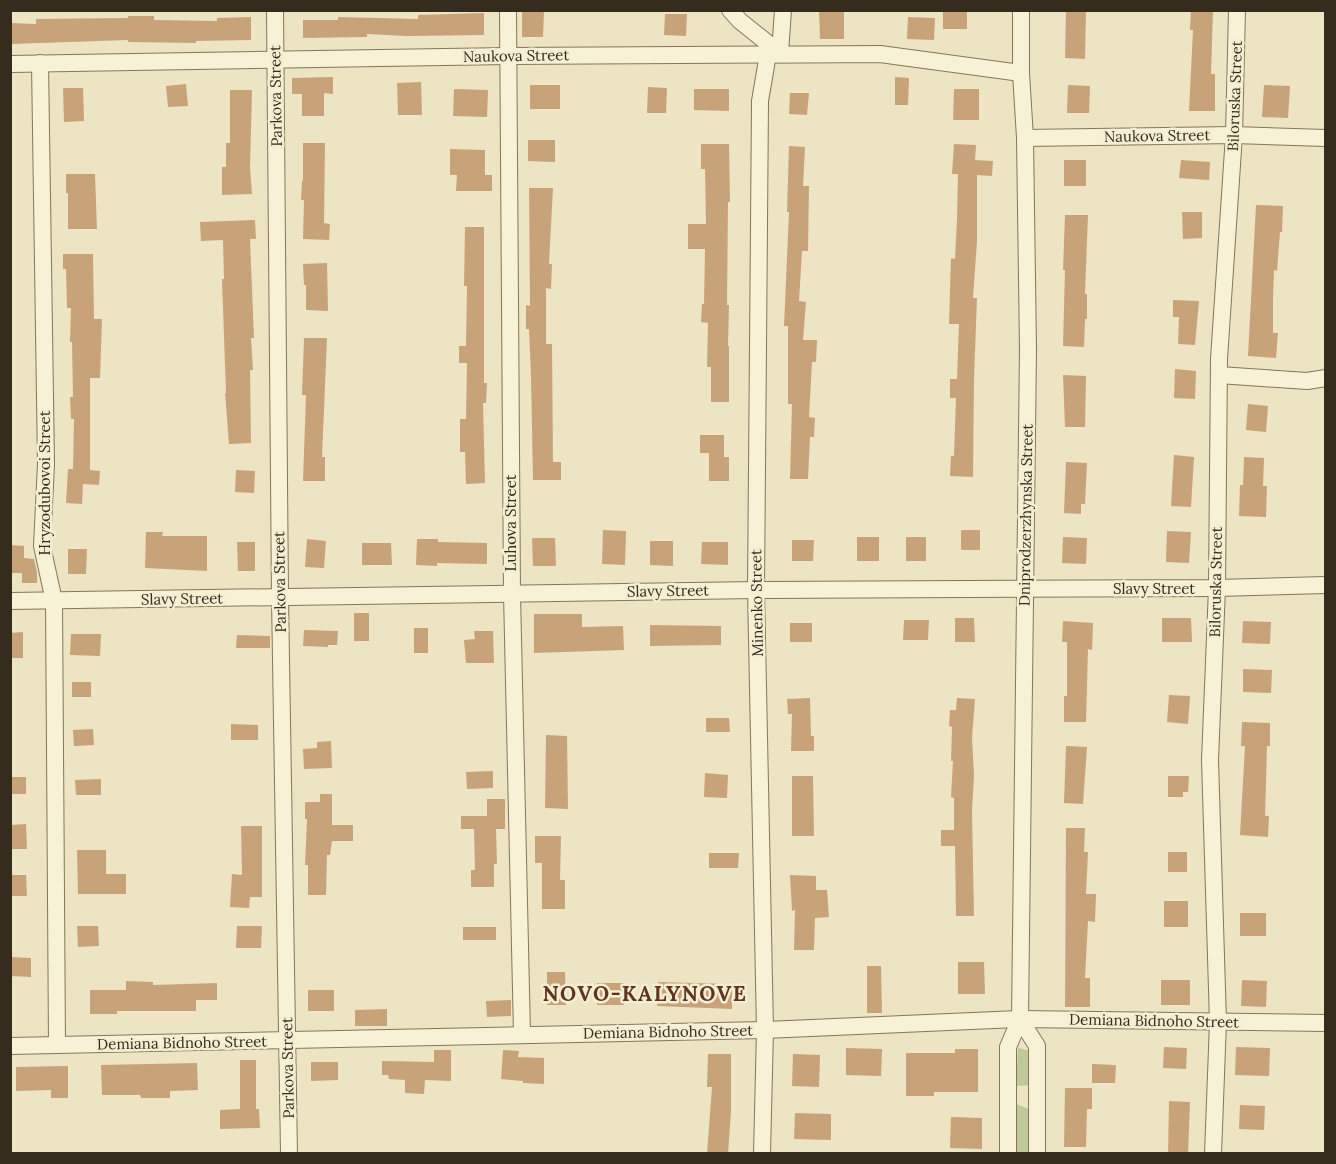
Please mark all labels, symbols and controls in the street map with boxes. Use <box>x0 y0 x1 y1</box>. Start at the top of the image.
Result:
street label: Biloruska Street <box>1223 40 1246 152</box>
street label: Parkova Street <box>265 45 286 147</box>
street label: Naukova Street <box>463 45 569 66</box>
street label: Naukova Street <box>1104 125 1210 146</box>
street label: Hryzodubovoi Street <box>35 410 54 555</box>
street label: Dniprodzerzhynska Street <box>1014 423 1037 606</box>
street label: Luhova Street <box>501 474 520 571</box>
street label: Biloruska Street <box>1205 526 1226 638</box>
street label: Parkova Street <box>269 531 290 633</box>
street label: Minenko Street <box>746 549 767 657</box>
street label: Slavy Street <box>1113 579 1195 598</box>
street label: Slavy Street <box>627 580 709 601</box>
street label: Slavy Street <box>141 588 223 609</box>
district label: NOVO-KALYNOVE <box>543 980 747 1007</box>
street label: Demiana Bidnoho Street <box>1069 1010 1239 1031</box>
street label: Parkova Street <box>277 1017 298 1119</box>
street label: Demiana Bidnoho Street <box>583 1021 753 1042</box>
street label: Demiana Bidnoho Street <box>97 1032 267 1053</box>

